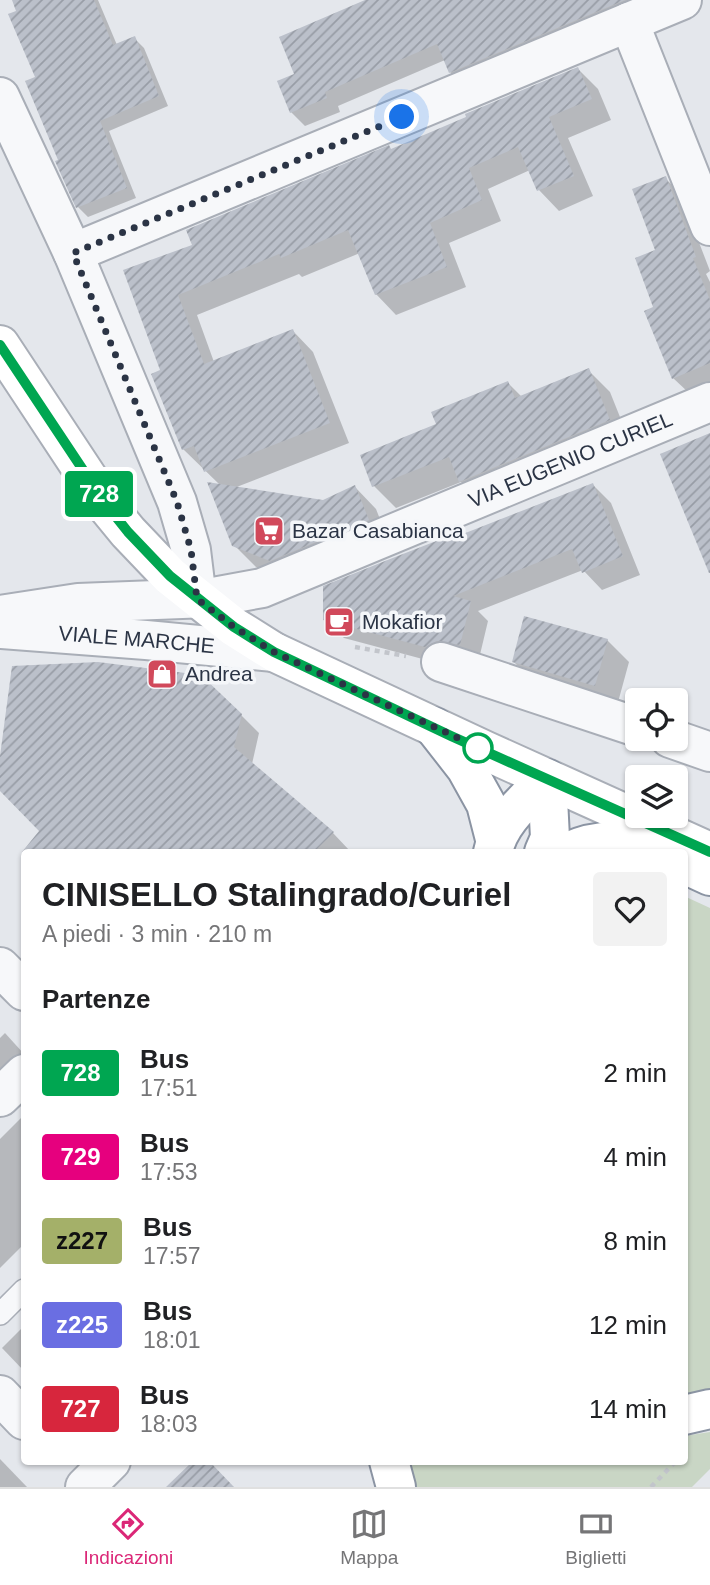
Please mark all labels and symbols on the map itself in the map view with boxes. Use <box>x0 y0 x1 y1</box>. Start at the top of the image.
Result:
your location <box>384 99 419 134</box>
street label: VIA EUGENIO CURIEL <box>465 407 676 512</box>
line badge: 728 <box>59 471 139 517</box>
supermarket icon: Bazar Casabianca <box>252 514 286 548</box>
place label: Bazar Casabianca <box>292 519 464 542</box>
cafe icon: Mokafior <box>322 605 356 639</box>
place label: Mokafior <box>362 610 443 633</box>
street label: VIALE MARCHE <box>58 621 216 657</box>
shop icon: Andrea <box>145 657 179 691</box>
place label: Andrea <box>185 662 253 685</box>
unlabelled marker <box>463 733 493 763</box>

